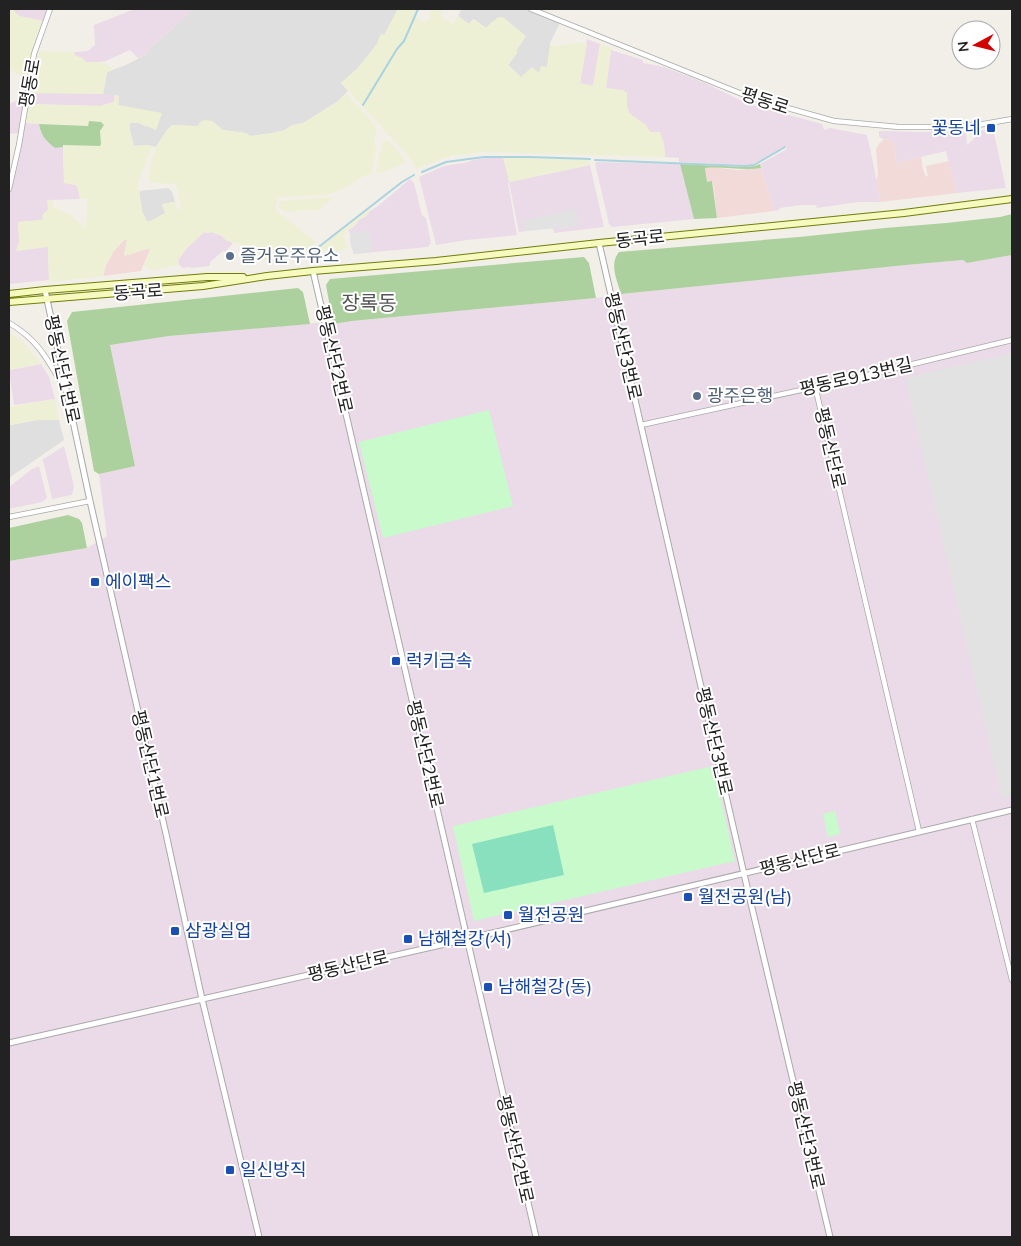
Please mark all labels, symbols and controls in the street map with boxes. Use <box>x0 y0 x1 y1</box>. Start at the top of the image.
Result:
north arrow <box>951 20 1001 70</box>
text: N <box>954 40 973 53</box>
street label: 평동로 <box>14 56 45 109</box>
street label: 평동로 <box>738 82 792 119</box>
place label: 꽃동네 <box>931 116 981 139</box>
marker: 꽃동네 <box>985 122 997 134</box>
street label: 동곡로 <box>614 224 666 253</box>
place label: 즐거운주유소 <box>240 244 339 267</box>
marker: 즐거운주유소 <box>224 250 236 262</box>
street label: 동곡로 <box>112 278 164 305</box>
district label: 장록동 <box>341 290 397 315</box>
street label: 평동산단3번로 <box>600 290 647 402</box>
street label: 평동산단2번로 <box>311 303 358 415</box>
street label: 평동산단1번로 <box>40 313 85 425</box>
street label: 평동로913번길 <box>797 352 915 401</box>
place label: 광주은행 <box>707 384 773 407</box>
marker: 광주은행 <box>691 390 703 402</box>
street label: 평동산단로 <box>810 405 851 491</box>
place label: 에이팩스 <box>105 570 171 593</box>
marker: 에이팩스 <box>89 576 101 588</box>
place label: 럭키금속 <box>406 649 472 672</box>
marker: 럭키금속 <box>390 655 402 667</box>
street label: 평동산단3번로 <box>691 685 738 797</box>
street label: 평동산단2번로 <box>402 698 449 810</box>
street label: 평동산단1번로 <box>127 708 174 820</box>
street label: 평동산단로 <box>757 838 843 881</box>
place label: 월전공원(남) <box>698 885 792 908</box>
marker: 월전공원(남) <box>682 891 694 903</box>
place label: 월전공원 <box>518 903 584 926</box>
marker: 월전공원 <box>502 909 514 921</box>
place label: 삼광실업 <box>185 919 251 942</box>
marker: 삼광실업 <box>169 925 181 937</box>
place label: 남해철강(서) <box>418 927 512 950</box>
marker: 남해철강(서) <box>402 933 414 945</box>
street label: 평동산단로 <box>305 945 391 986</box>
place label: 남해철강(동) <box>498 975 592 998</box>
marker: 남해철강(동) <box>482 981 494 993</box>
street label: 평동산단3번로 <box>783 1079 830 1191</box>
street label: 평동산단2번로 <box>492 1093 539 1205</box>
place label: 일신방직 <box>240 1158 306 1181</box>
marker: 일신방직 <box>224 1164 236 1176</box>

